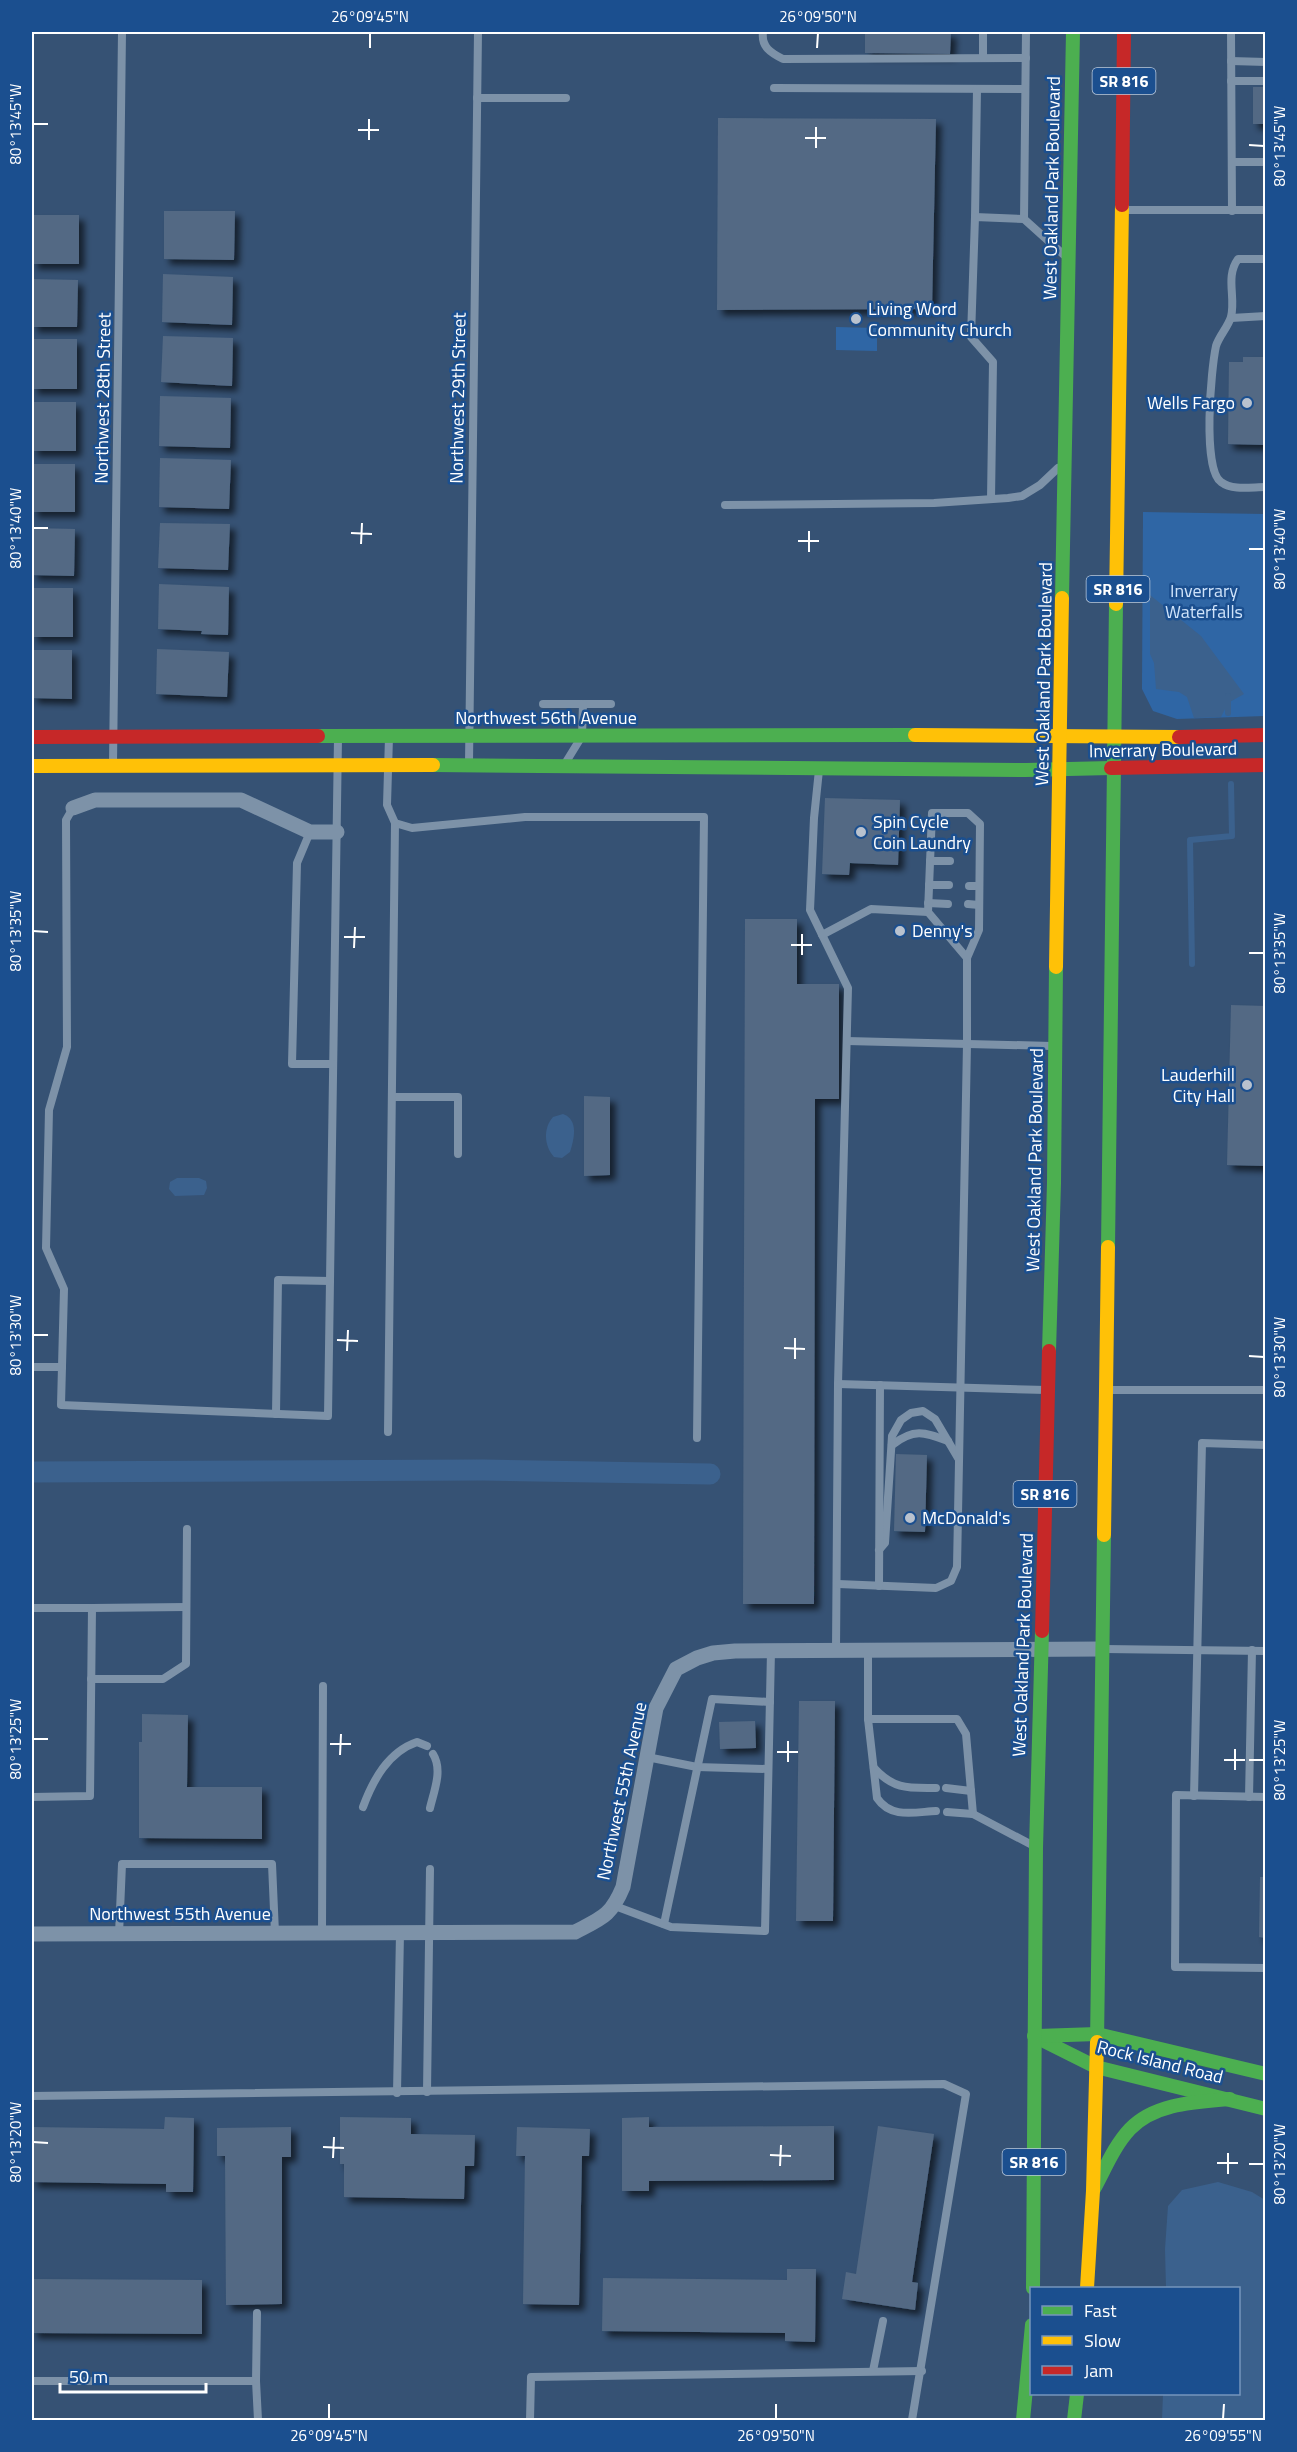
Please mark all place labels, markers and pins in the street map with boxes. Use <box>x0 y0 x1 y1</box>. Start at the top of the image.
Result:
place label: Living Word Community Church <box>868 295 1012 343</box>
marker: Living Word Community Church <box>849 312 863 326</box>
place label: Wells Fargo <box>1147 389 1235 416</box>
marker: Wells Fargo <box>1240 396 1254 410</box>
place label: Spin Cycle Coin Laundry <box>873 808 971 856</box>
marker: Spin Cycle Coin Laundry <box>854 825 868 839</box>
place label: Denny's <box>912 917 973 944</box>
marker: Denny's <box>893 924 907 938</box>
place label: Lauderhill City Hall <box>1161 1061 1235 1109</box>
marker: Lauderhill City Hall <box>1240 1078 1254 1092</box>
place label: McDonald's <box>922 1504 1010 1531</box>
marker: McDonald's <box>903 1511 917 1525</box>

